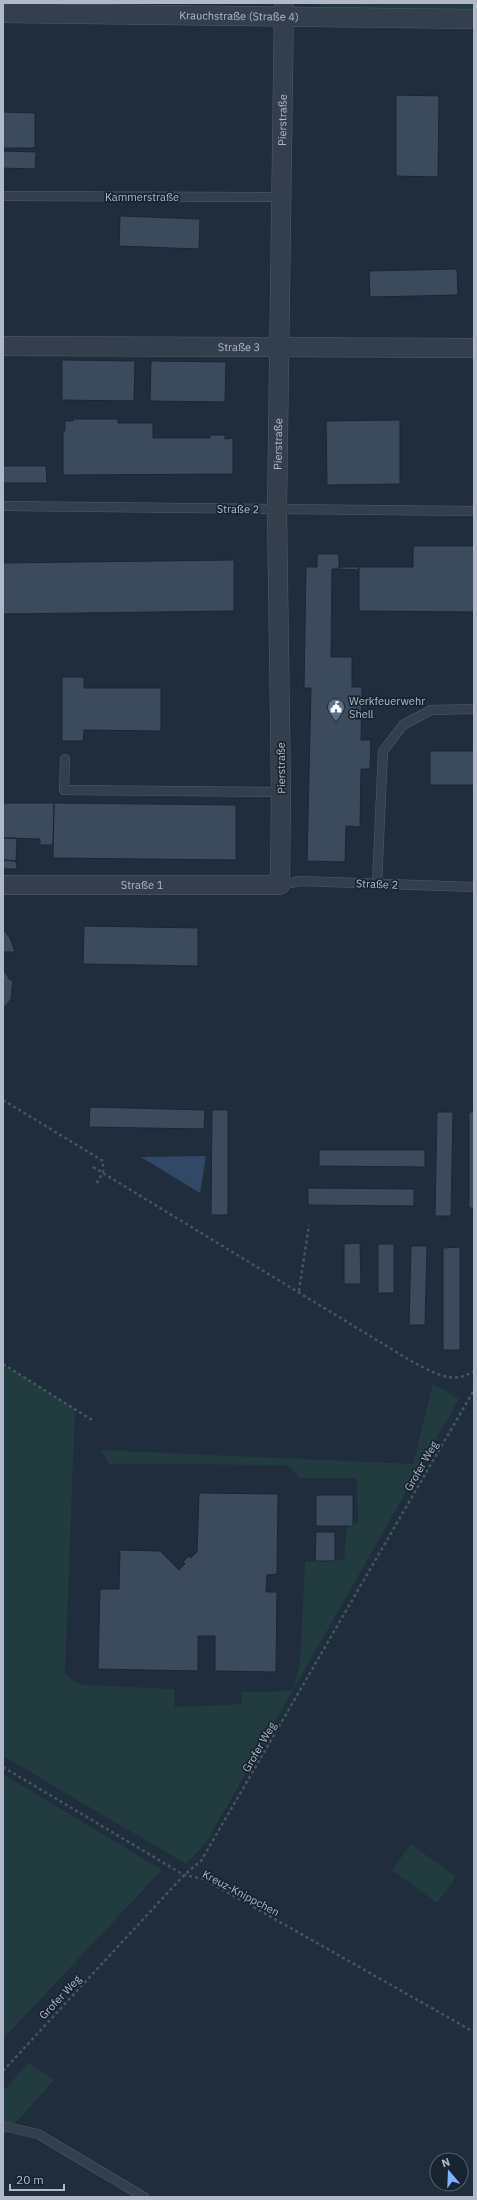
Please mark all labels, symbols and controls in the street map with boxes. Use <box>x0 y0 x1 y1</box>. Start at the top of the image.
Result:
street label: Krauchstraße (Straße 4) <box>179 8 299 24</box>
street label: Pierstraße <box>275 94 290 146</box>
street label: Kammerstraße <box>105 190 179 204</box>
street label: Straße 3 <box>218 340 260 354</box>
street label: Pierstraße <box>271 418 285 470</box>
street label: Straße 2 <box>217 502 259 516</box>
place label: Werkfeuerwehr Shell <box>349 694 425 721</box>
public building icon: Werkfeuerwehr Shell <box>326 697 346 722</box>
street label: Pierstraße <box>274 742 288 794</box>
street label: Straße 2 <box>356 876 398 892</box>
street label: Straße 1 <box>121 878 164 892</box>
street label: Grofer Weg <box>401 1438 441 1493</box>
street label: Grofer Weg <box>239 1719 279 1774</box>
street label: Kreuz-Knippchen <box>200 1867 282 1919</box>
street label: Grofer Weg <box>36 1972 84 2022</box>
north arrow <box>429 2152 469 2192</box>
text: N <box>440 2155 452 2170</box>
scale bar <box>10 2166 64 2192</box>
text: 20 m <box>16 2172 44 2187</box>

